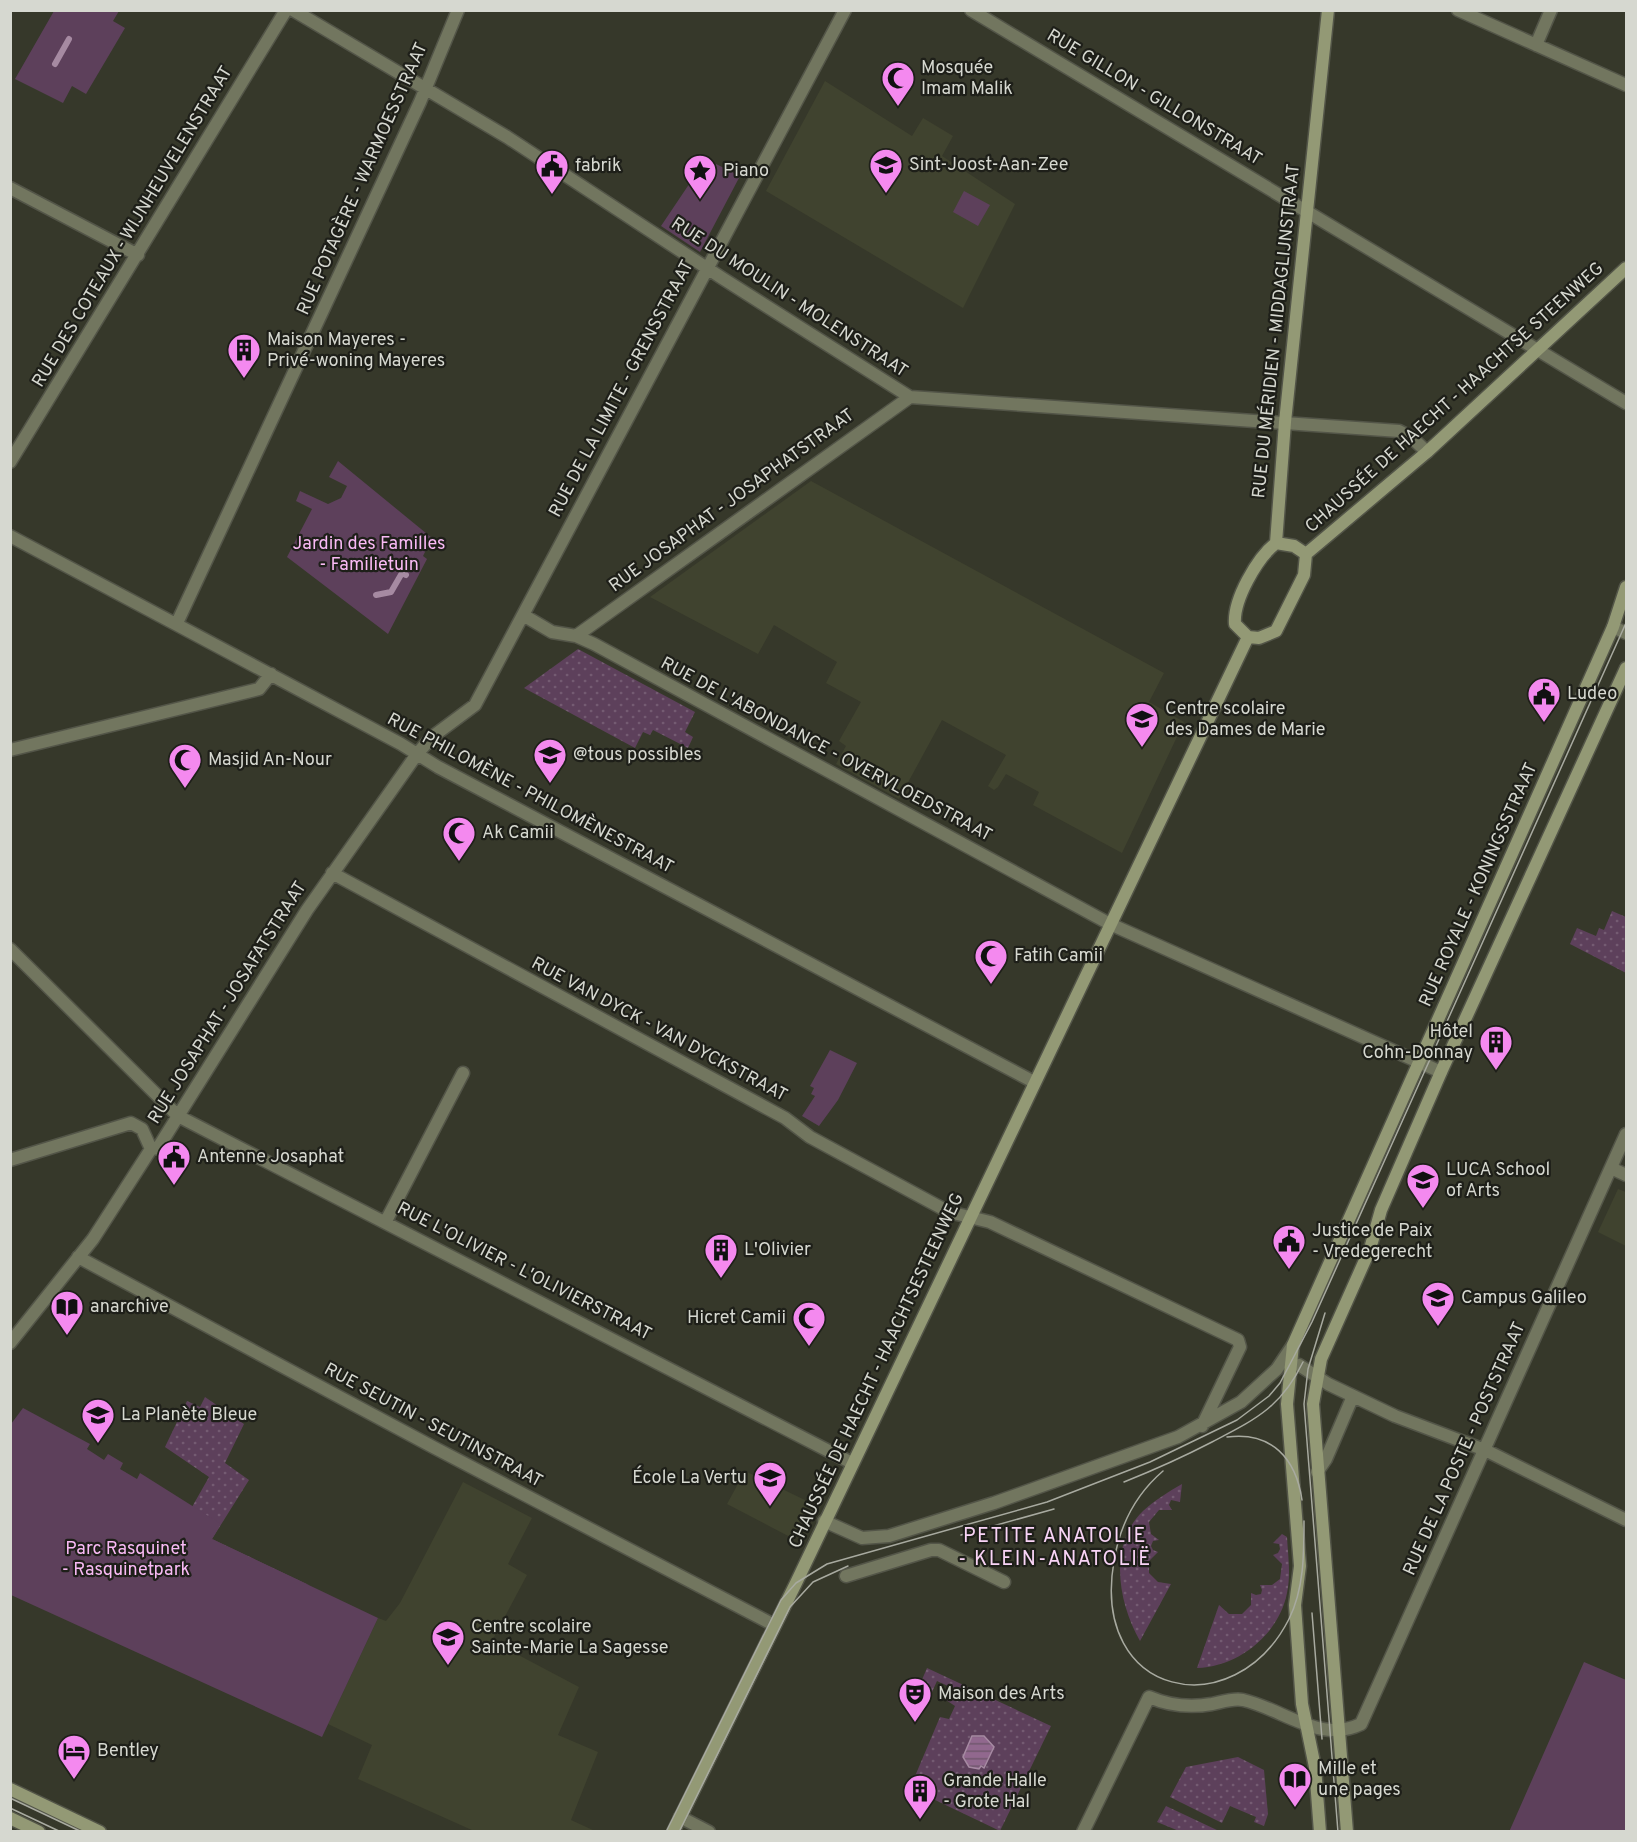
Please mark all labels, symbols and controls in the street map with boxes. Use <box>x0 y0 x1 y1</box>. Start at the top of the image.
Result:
street label: RUE GILLON - GILLONSTRAAT <box>1042 25 1266 171</box>
street label: RUE POTAGÈRE - WARMOESSTRAAT <box>290 38 434 319</box>
place label: Mosquée Imam Malik <box>921 57 1013 101</box>
mosque icon: Mosquée Imam Malik <box>880 60 916 107</box>
street label: RUE DES COTEAUX - WIJNHEUVELENSTRAAT <box>28 62 238 392</box>
school or university icon: Sint-Joost-Aan-Zee <box>868 147 904 194</box>
public building icon: fabrik <box>534 148 570 195</box>
place icon: Piano <box>682 153 718 200</box>
place label: Sint-Joost-Aan-Zee <box>909 154 1068 177</box>
place label: fabrik <box>575 155 621 178</box>
place label: Piano <box>723 160 769 183</box>
street label: RUE DU MÉRIDIEN - MIDDAGLIJNSTRAAT <box>1246 162 1306 499</box>
street label: RUE DU MOULIN - MOLENSTRAAT <box>666 213 912 383</box>
street label: CHAUSSÉE DE HAECHT - HAACHTSE STEENWEG <box>1299 256 1609 538</box>
street label: RUE DE LA LIMITE - GRENSSTRAAT <box>544 257 700 521</box>
place label: Maison Mayeres - Privé-woning Mayeres <box>267 329 445 373</box>
building icon: Maison Mayeres - Privé-woning Mayeres <box>226 332 262 379</box>
street label: RUE JOSAPHAT - JOSAPHATSTRAAT <box>605 404 859 598</box>
park label: Jardin des Familles - Familietuin <box>292 533 446 577</box>
street label: RUE DE L'ABONDANCE - OVERVLOEDSTRAAT <box>656 652 996 848</box>
public building icon: Ludeo <box>1526 676 1562 723</box>
place label: Ludeo <box>1567 683 1617 706</box>
place label: Centre scolaire des Dames de Marie <box>1165 698 1325 742</box>
school or university icon: Centre scolaire des Dames de Marie <box>1124 701 1160 748</box>
street label: RUE PHILOMÈNE - PHILOMÈNESTRAAT <box>383 707 678 880</box>
school or university icon: @tous possibles <box>532 737 568 784</box>
mosque icon: Masjid An-Nour <box>167 742 203 789</box>
place label: @tous possibles <box>573 744 702 767</box>
place label: Masjid An-Nour <box>208 749 332 772</box>
street label: RUE ROYALE - KONINGSSTRAAT <box>1415 759 1543 1011</box>
mosque icon: Ak Camii <box>441 815 477 862</box>
place label: Ak Camii <box>482 822 554 845</box>
street label: RUE JOSAPHAT - JOSAFATSTRAAT <box>144 877 312 1129</box>
mosque icon: Fatih Camii <box>973 938 1009 985</box>
place label: Fatih Camii <box>1014 945 1103 968</box>
street label: RUE VAN DYCK - VAN DYCKSTRAAT <box>527 952 791 1108</box>
place label: Hôtel Cohn-Donnay <box>1362 1021 1473 1065</box>
building icon: Hôtel Cohn-Donnay <box>1478 1024 1514 1071</box>
public building icon: Antenne Josaphat <box>156 1139 192 1186</box>
place label: Antenne Josaphat <box>197 1146 344 1169</box>
place label: LUCA School of Arts <box>1446 1159 1550 1203</box>
school or university icon: LUCA School of Arts <box>1405 1162 1441 1209</box>
street label: CHAUSSÉE DE HAECHT - HAACHTSESTEENWEG <box>782 1189 970 1553</box>
street label: RUE L'OLIVIER - L'OLIVIERSTRAAT <box>393 1198 655 1346</box>
place label: Justice de Paix - Vredegerecht <box>1312 1220 1433 1264</box>
public building icon: Justice de Paix - Vredegerecht <box>1271 1223 1307 1270</box>
building icon: L'Olivier <box>703 1232 739 1279</box>
place label: L'Olivier <box>744 1239 811 1262</box>
school or university icon: Campus Galileo <box>1420 1280 1456 1327</box>
place label: Campus Galileo <box>1461 1287 1587 1310</box>
library icon: anarchive <box>49 1289 85 1336</box>
place label: anarchive <box>90 1296 169 1319</box>
mosque icon: Hicret Camii <box>791 1300 827 1347</box>
place label: Hicret Camii <box>687 1307 786 1330</box>
street label: RUE DE LA POSTE - POSTSTRAAT <box>1399 1319 1531 1579</box>
street label: RUE SEUTIN - SEUTINSTRAAT <box>320 1358 546 1494</box>
school or university icon: La Planète Bleue <box>80 1397 116 1444</box>
place label: La Planète Bleue <box>121 1404 257 1427</box>
school or university icon: École La Vertu <box>752 1460 788 1507</box>
place label: École La Vertu <box>632 1465 747 1490</box>
district label: PETITE ANATOLIE - KLEIN-ANATOLIË <box>958 1524 1152 1573</box>
park label: Parc Rasquinet - Rasquinetpark <box>62 1538 190 1582</box>
place label: Centre scolaire Sainte-Marie La Sagesse <box>471 1616 668 1660</box>
school or university icon: Centre scolaire Sainte-Marie La Sagesse <box>430 1619 466 1666</box>
theatre icon: Maison des Arts <box>897 1676 933 1723</box>
place label: Maison des Arts <box>938 1683 1065 1706</box>
hotel icon: Bentley <box>56 1733 92 1780</box>
place label: Bentley <box>97 1740 159 1763</box>
place label: Mille et une pages <box>1318 1758 1401 1802</box>
library icon: Mille et une pages <box>1277 1761 1313 1808</box>
place label: Grande Halle - Grote Hal <box>943 1770 1047 1814</box>
building icon: Grande Halle - Grote Hal <box>902 1773 938 1820</box>

